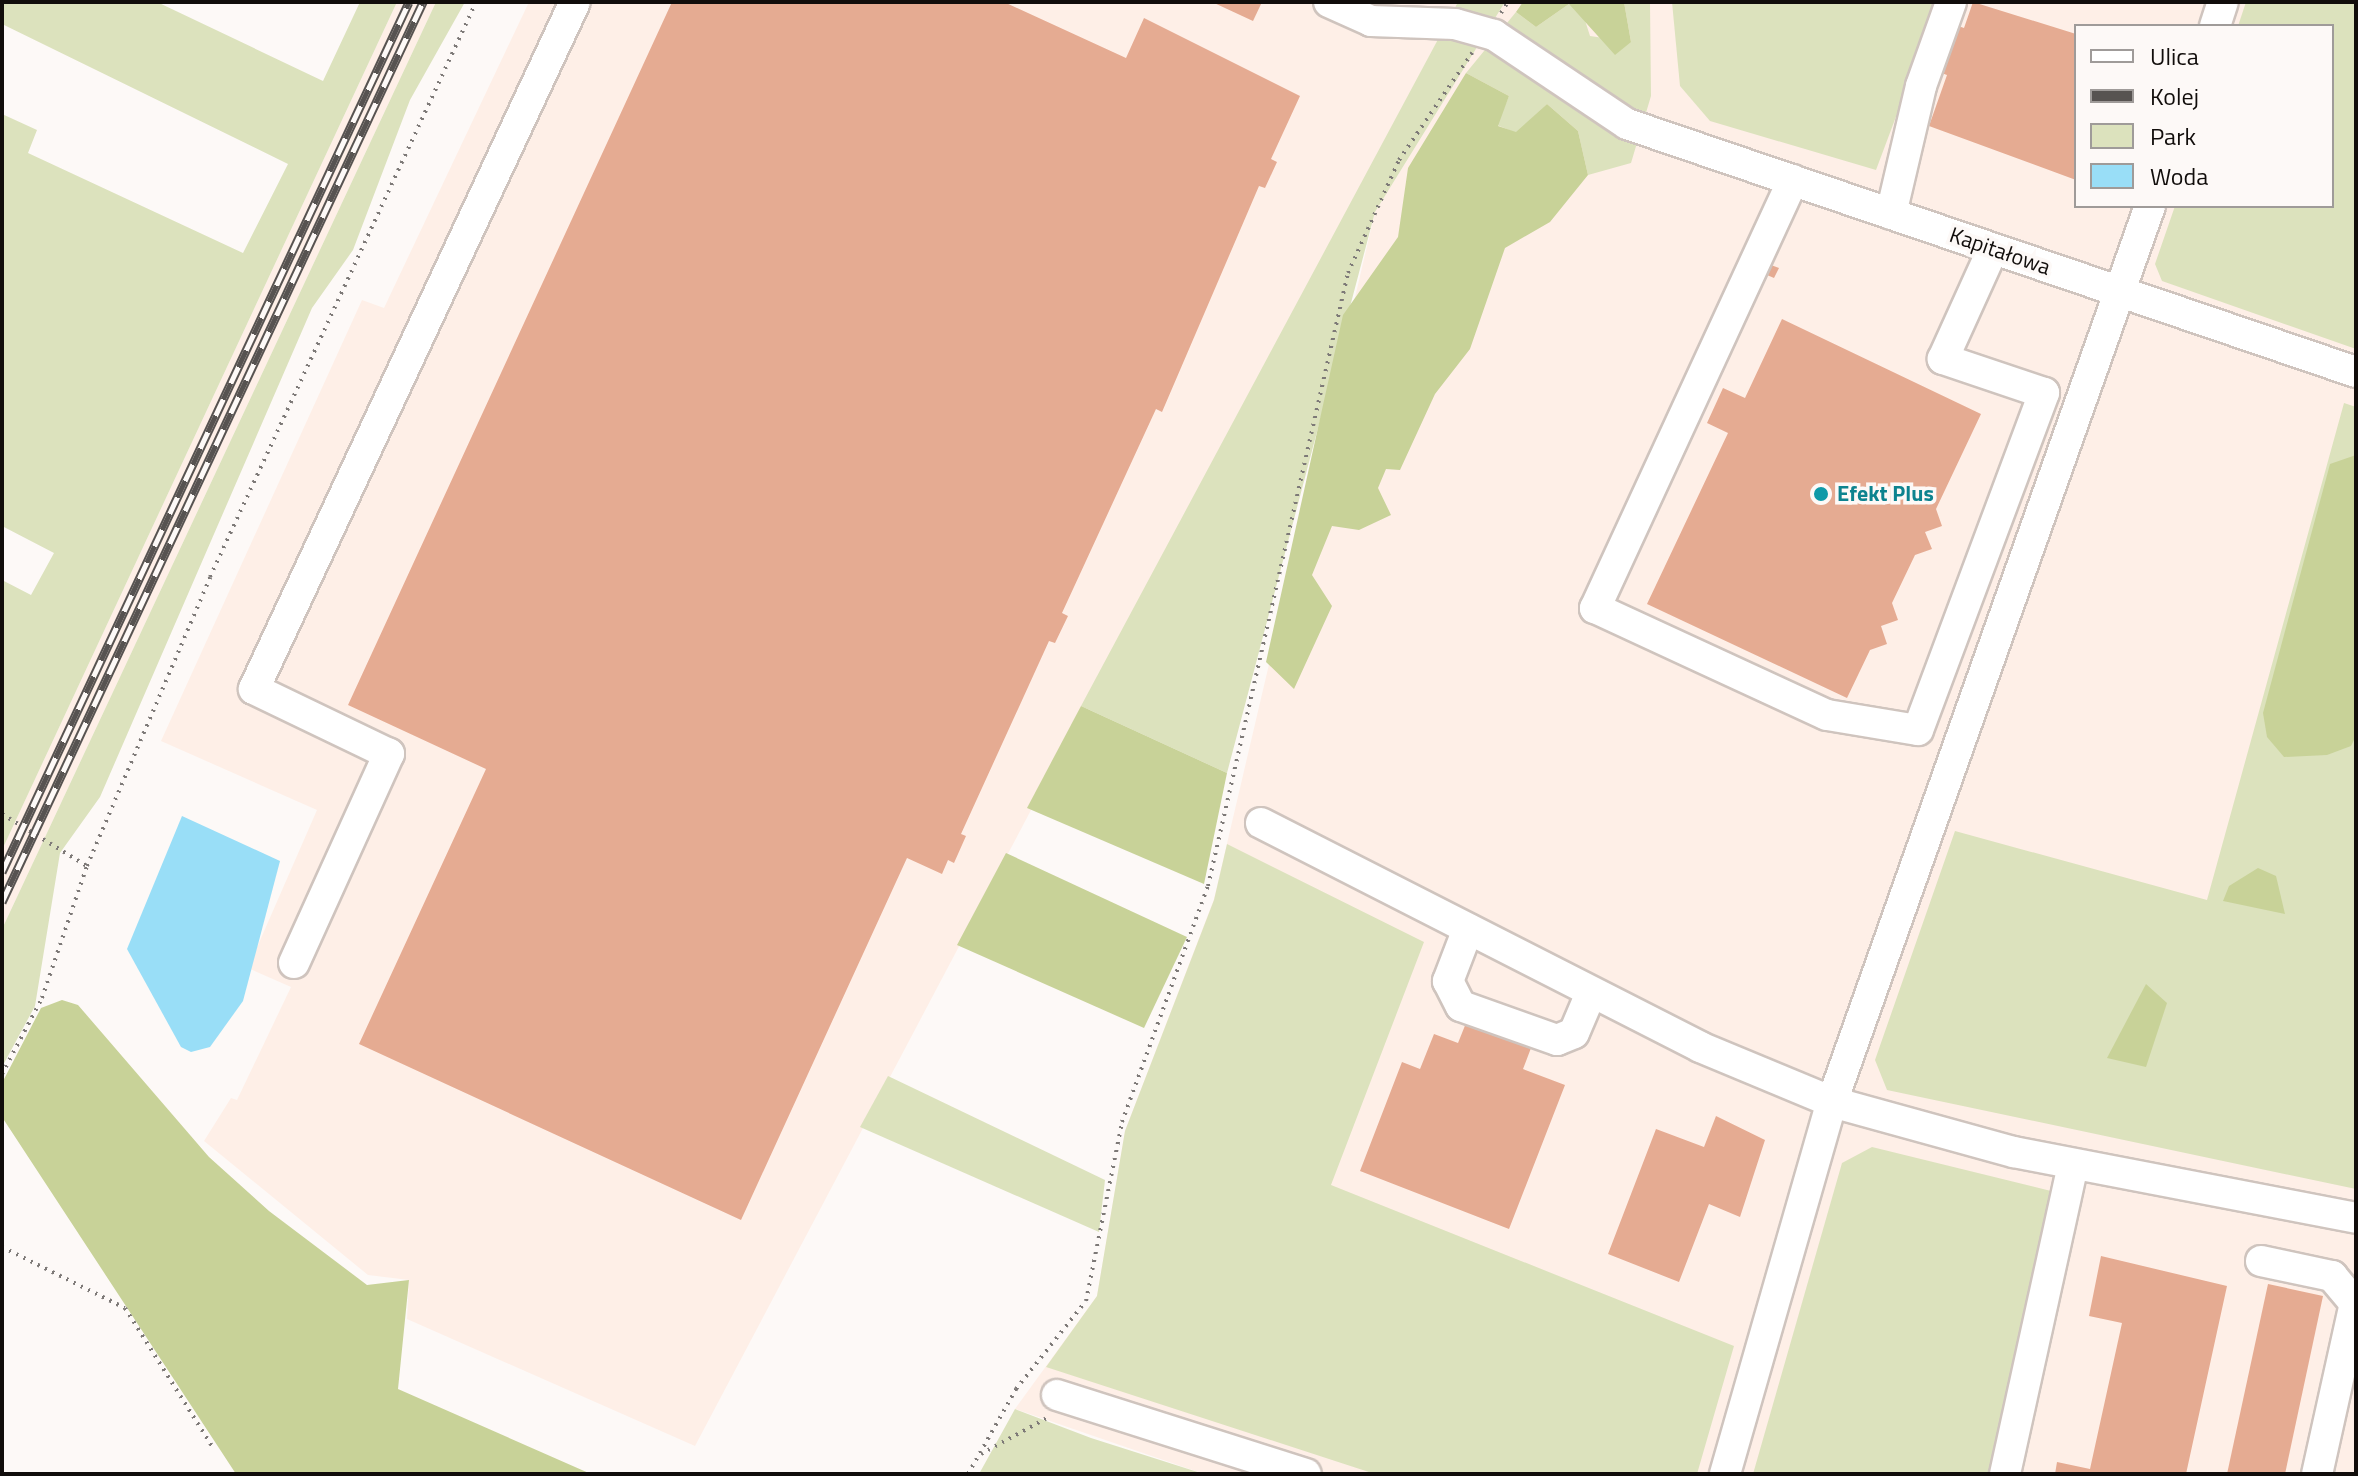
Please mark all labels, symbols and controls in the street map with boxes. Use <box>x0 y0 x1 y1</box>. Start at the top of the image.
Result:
legend <box>2074 24 2334 208</box>
text: Ulica <box>2150 38 2199 74</box>
text: Kolej <box>2150 78 2199 114</box>
text: Park <box>2150 118 2196 154</box>
text: Woda <box>2150 158 2208 194</box>
street label: Kapitałowa <box>1946 221 2054 281</box>
place label: Efekt Plus <box>1837 481 1934 507</box>
marker: Efekt Plus <box>1812 485 1830 503</box>

